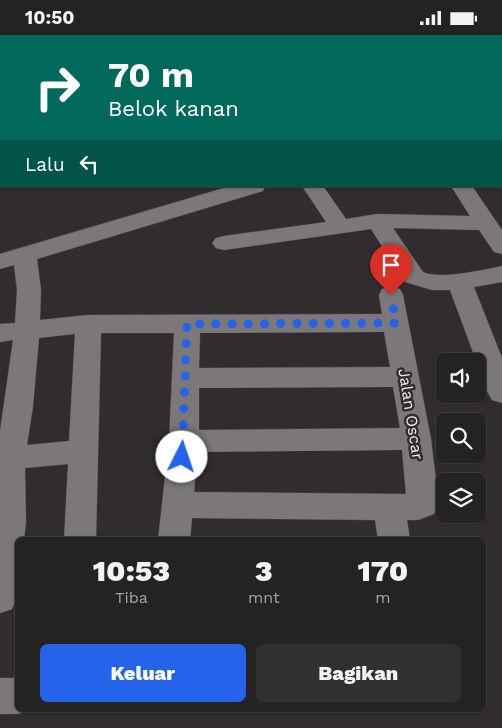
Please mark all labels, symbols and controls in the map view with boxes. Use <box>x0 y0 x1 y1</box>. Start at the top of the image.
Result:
text: 10:50 <box>25 6 74 29</box>
text: 70 m <box>108 54 194 96</box>
icon: right <box>25 55 90 120</box>
text: Belok kanan <box>108 96 239 121</box>
icon: left <box>75 150 103 178</box>
text: Lalu <box>25 153 65 176</box>
pin <box>370 244 412 295</box>
icon: arrive <box>377 251 405 279</box>
map controls <box>436 353 486 523</box>
button: sound <box>436 353 486 403</box>
street label: Jalan Oscar <box>394 367 428 461</box>
button: search <box>436 413 486 463</box>
position arrow <box>155 430 207 482</box>
button: layers <box>436 473 486 523</box>
text: 10:53 <box>93 553 170 588</box>
text: 3 <box>255 553 273 588</box>
text: 170 <box>357 553 408 588</box>
text: Tiba <box>115 588 148 607</box>
text: mnt <box>248 588 280 607</box>
text: m <box>375 588 390 607</box>
button: Keluar <box>40 644 246 702</box>
button: Bagikan <box>256 644 461 702</box>

